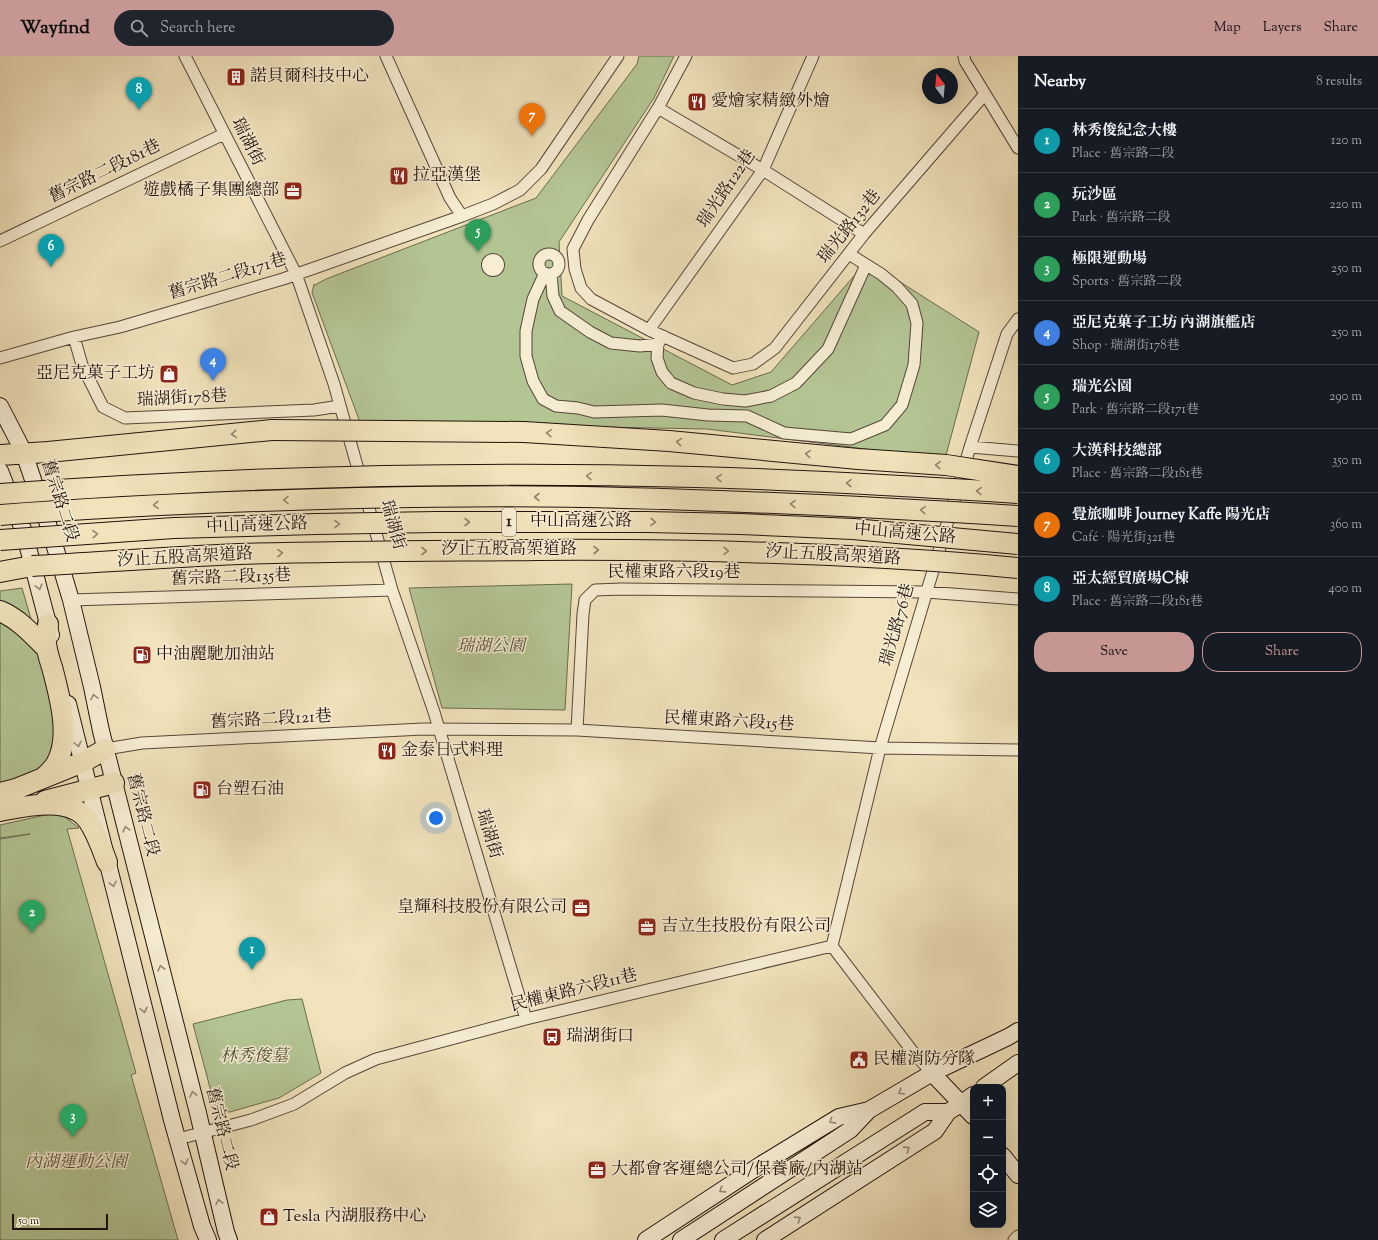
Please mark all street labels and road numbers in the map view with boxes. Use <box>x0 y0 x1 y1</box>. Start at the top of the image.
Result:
street label: 瑞湖街 <box>225 114 269 170</box>
street label: 舊宗路二段181巷 <box>45 134 165 210</box>
street label: 瑞光路122巷 <box>692 145 762 233</box>
street label: 瑞光路132巷 <box>813 185 887 269</box>
street label: 舊宗路二段171巷 <box>166 248 290 306</box>
street label: 瑞湖街178巷 <box>136 385 228 413</box>
street label: 舊宗路二段 <box>34 457 84 545</box>
street label: 瑞湖街 <box>373 497 411 553</box>
road number: 1 <box>502 508 516 536</box>
street label: 中山高速公路 <box>530 510 632 534</box>
street label: 中山高速公路 <box>206 512 308 540</box>
street label: 中山高速公路 <box>853 518 957 550</box>
street label: 汐止五股高架道路 <box>441 538 577 562</box>
street label: 汐止五股高架道路 <box>764 540 902 572</box>
street label: 汐止五股高架道路 <box>116 542 254 574</box>
street label: 民權東路六段19巷 <box>608 561 740 585</box>
street label: 舊宗路二段135巷 <box>170 564 292 592</box>
street label: 瑞光路76巷 <box>875 581 921 669</box>
street label: 舊宗路二段121巷 <box>210 705 332 735</box>
street label: 民權東路六段15巷 <box>663 707 795 737</box>
street label: 舊宗路二段 <box>120 771 164 859</box>
street label: 瑞湖街 <box>469 806 507 862</box>
street label: 民權東路六段11巷 <box>508 964 640 1018</box>
street label: 舊宗路二段 <box>199 1085 243 1173</box>

